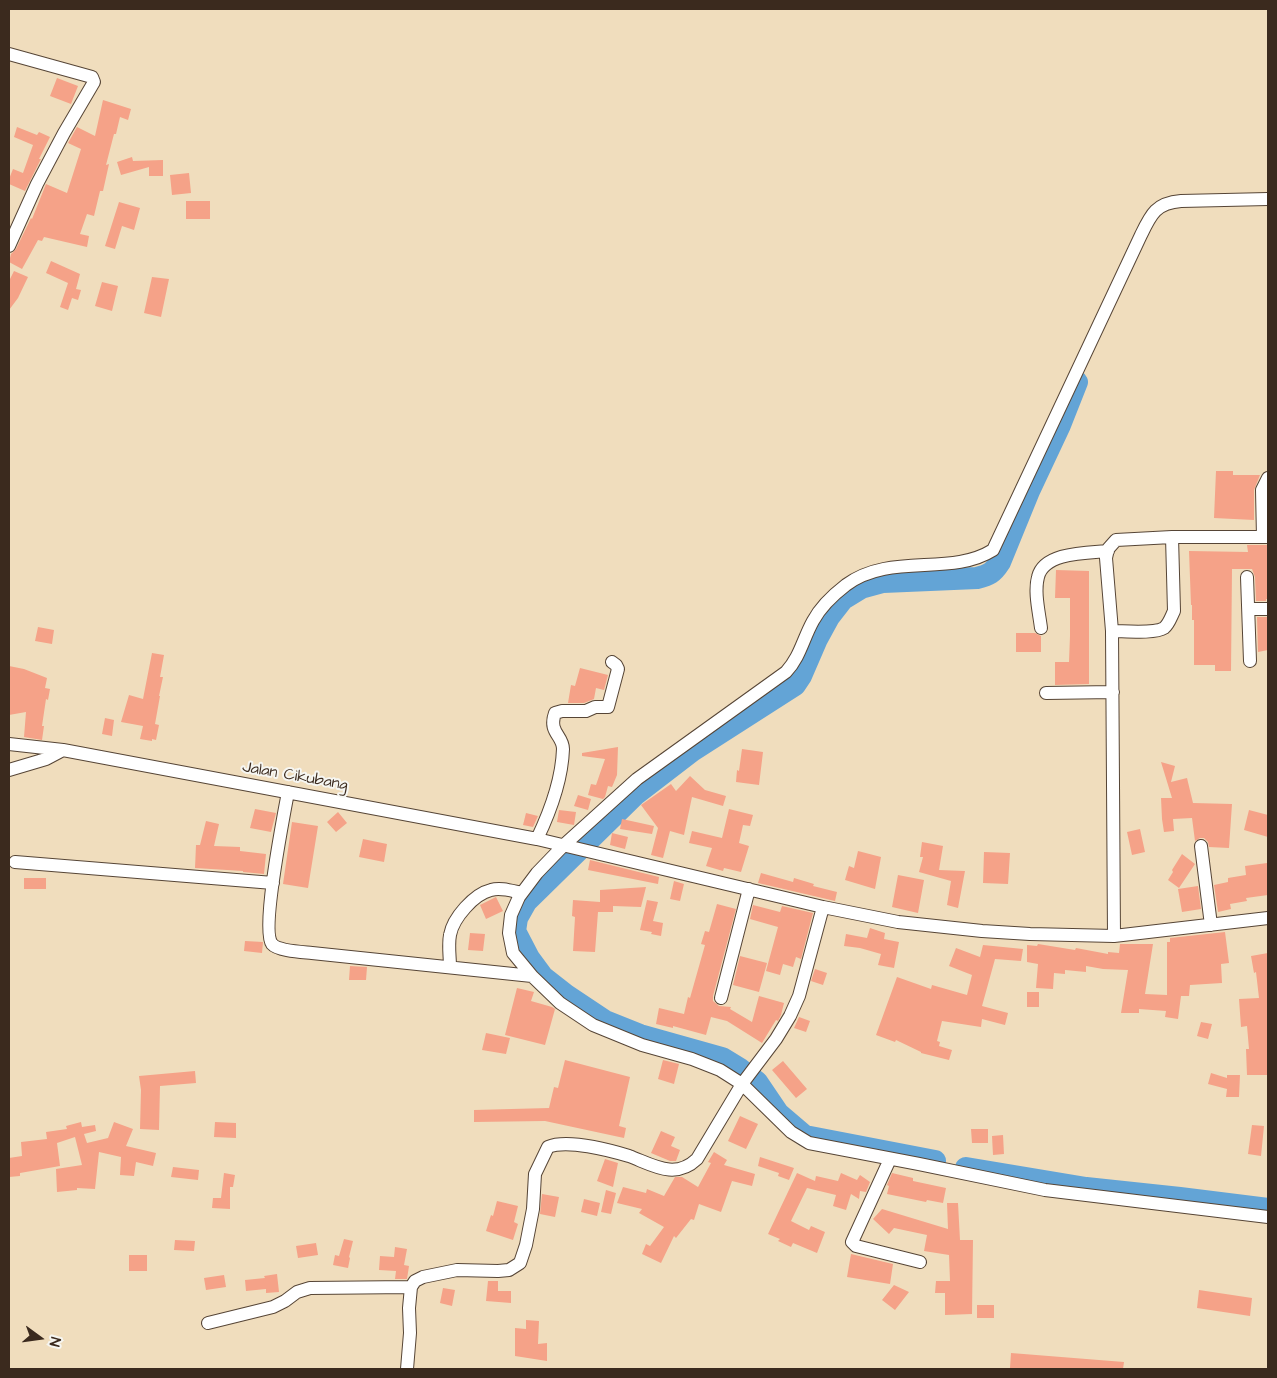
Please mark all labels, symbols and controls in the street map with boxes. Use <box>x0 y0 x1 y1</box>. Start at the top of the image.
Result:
street label: Jalan Cikubang <box>241 758 349 796</box>
north arrow <box>15 1313 65 1363</box>
text: N <box>44 1335 65 1348</box>

